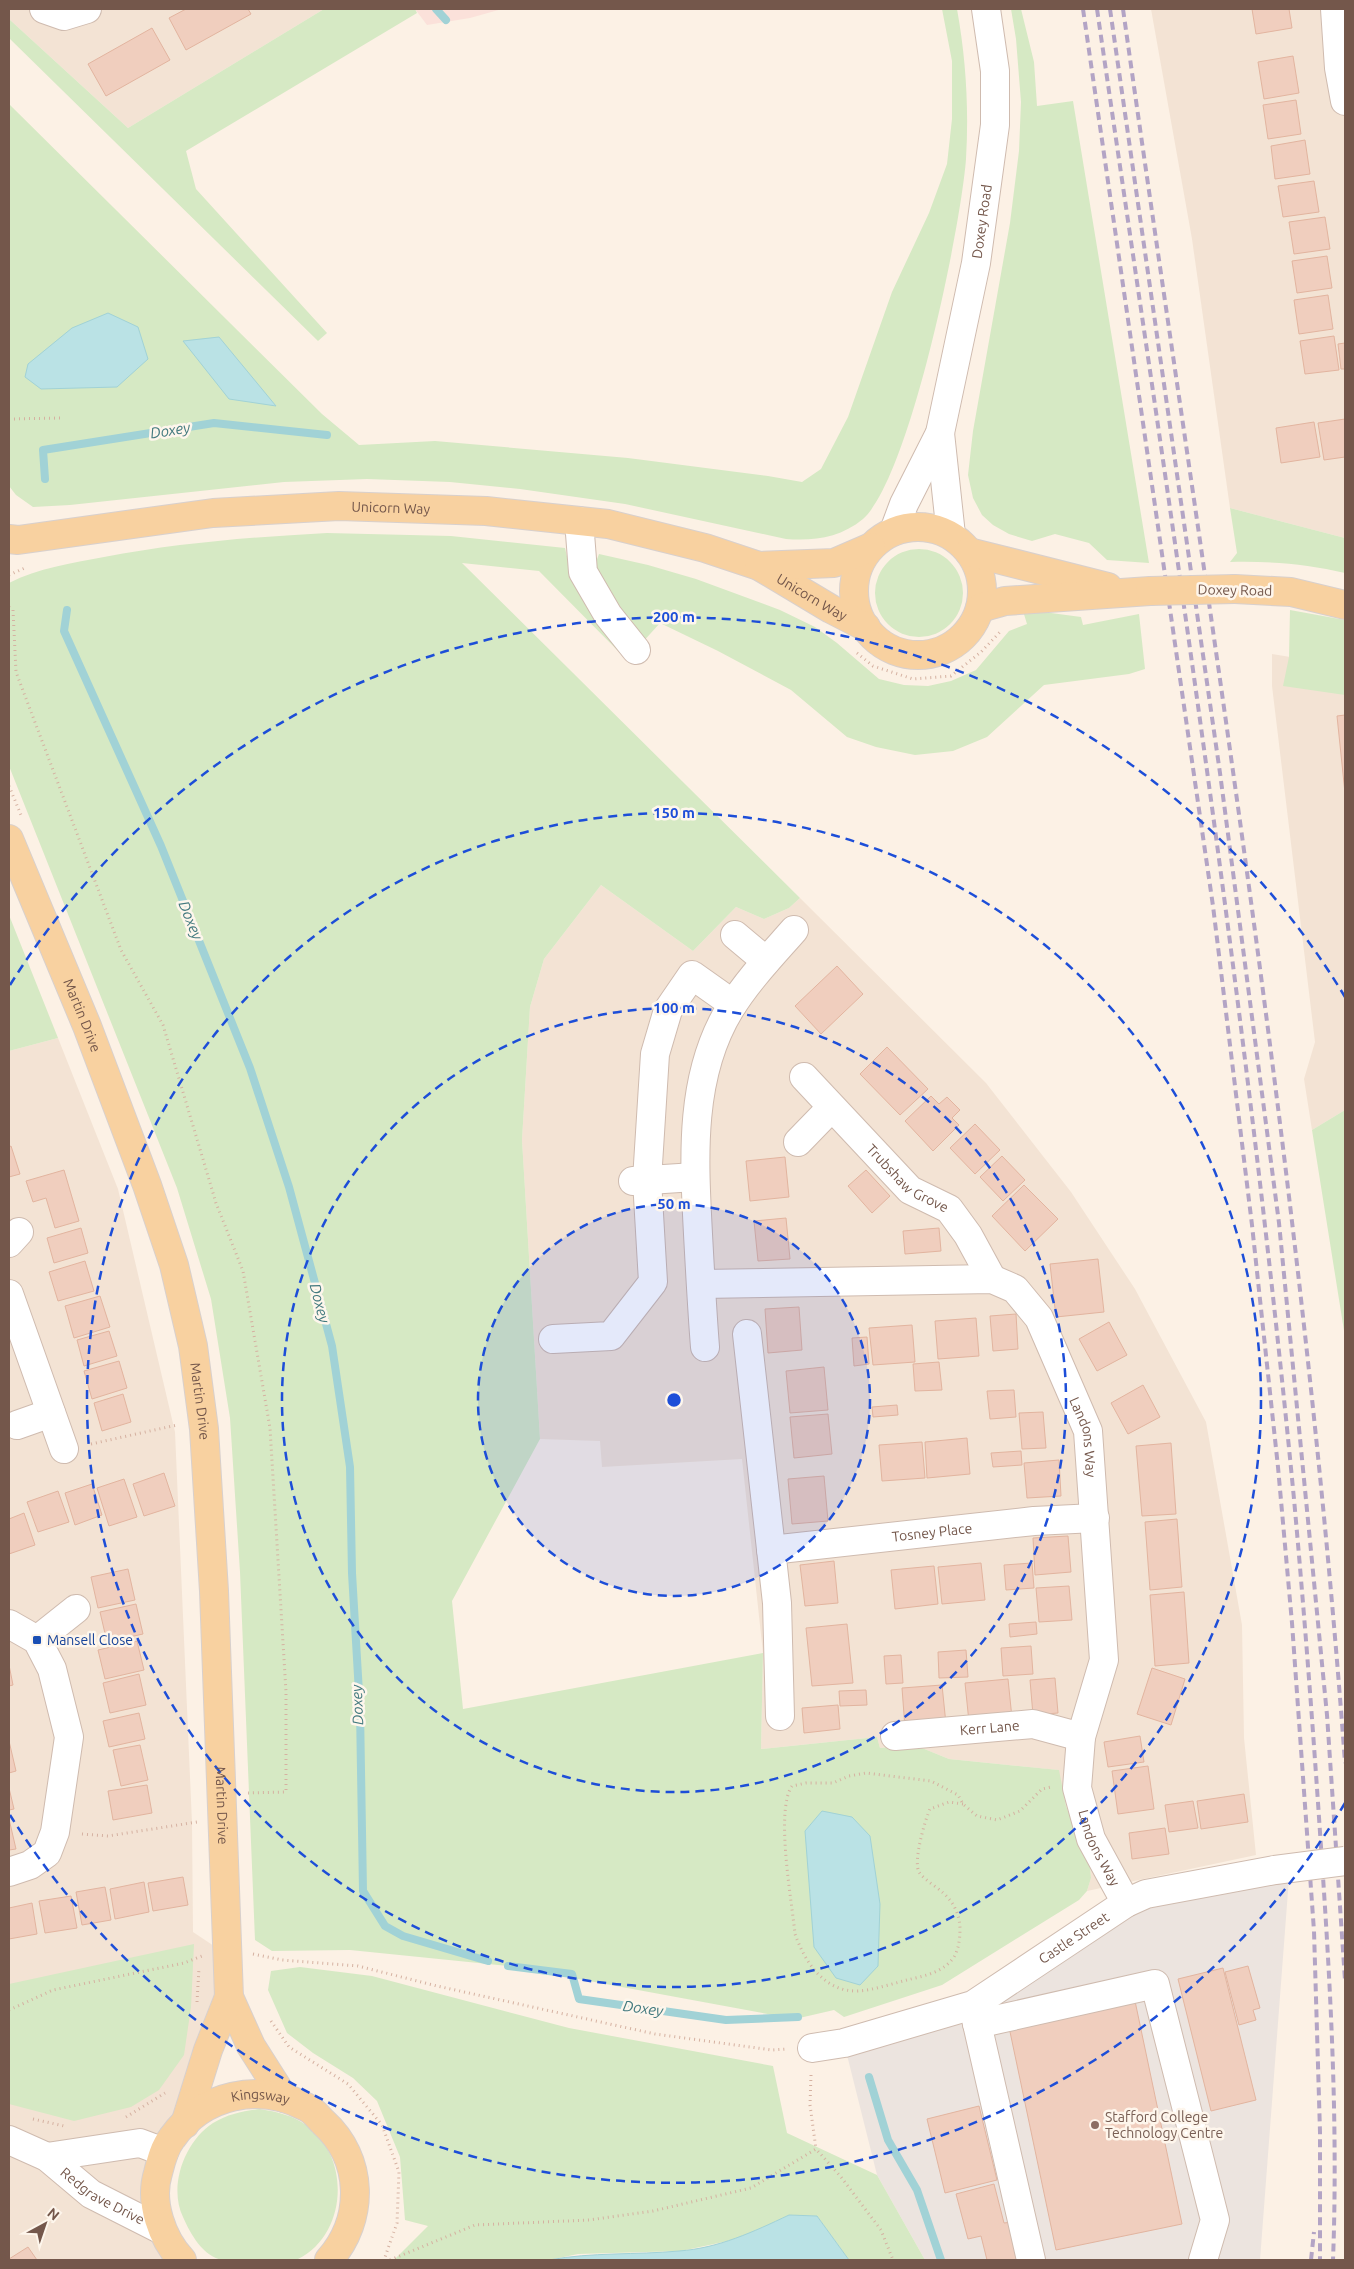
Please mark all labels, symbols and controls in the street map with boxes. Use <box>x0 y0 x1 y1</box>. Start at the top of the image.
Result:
street label: Doxey Road <box>969 183 995 260</box>
water label: Doxey <box>149 418 192 442</box>
street label: Unicorn Way <box>351 498 431 517</box>
street label: Unicorn Way <box>774 570 850 624</box>
street label: Doxey Road <box>1197 581 1273 599</box>
text: 200 m <box>653 608 695 625</box>
text: 150 m <box>653 804 695 821</box>
water label: Doxey <box>176 898 207 943</box>
street label: Martin Drive <box>60 976 104 1054</box>
text: 100 m <box>653 999 695 1016</box>
street label: Trubshaw Grove <box>863 1141 951 1216</box>
text: 50 m <box>657 1195 691 1212</box>
water label: Doxey <box>307 1281 334 1326</box>
street label: Martin Drive <box>187 1362 213 1441</box>
centre of rings <box>665 1391 683 1409</box>
street label: Landons Way <box>1066 1395 1099 1478</box>
street label: Tosney Place <box>891 1520 973 1545</box>
place label: Mansell Close <box>47 1632 133 1648</box>
marker: Mansell Close <box>31 1634 43 1646</box>
water label: Doxey <box>348 1684 366 1725</box>
street label: Kerr Lane <box>959 1717 1020 1738</box>
street label: Martin Drive <box>212 1766 231 1845</box>
street label: Landons Way <box>1075 1808 1123 1889</box>
street label: Castle Street <box>1036 1908 1112 1967</box>
water label: Doxey <box>622 1997 665 2019</box>
street label: Kingsway <box>229 2086 292 2107</box>
place label: Stafford College Technology Centre <box>1105 2109 1223 2141</box>
marker: Stafford College Technology Centre <box>1089 2119 1101 2131</box>
street label: Redgrave Drive <box>57 2164 147 2228</box>
north arrow <box>20 2199 70 2249</box>
text: N <box>44 2205 63 2224</box>

